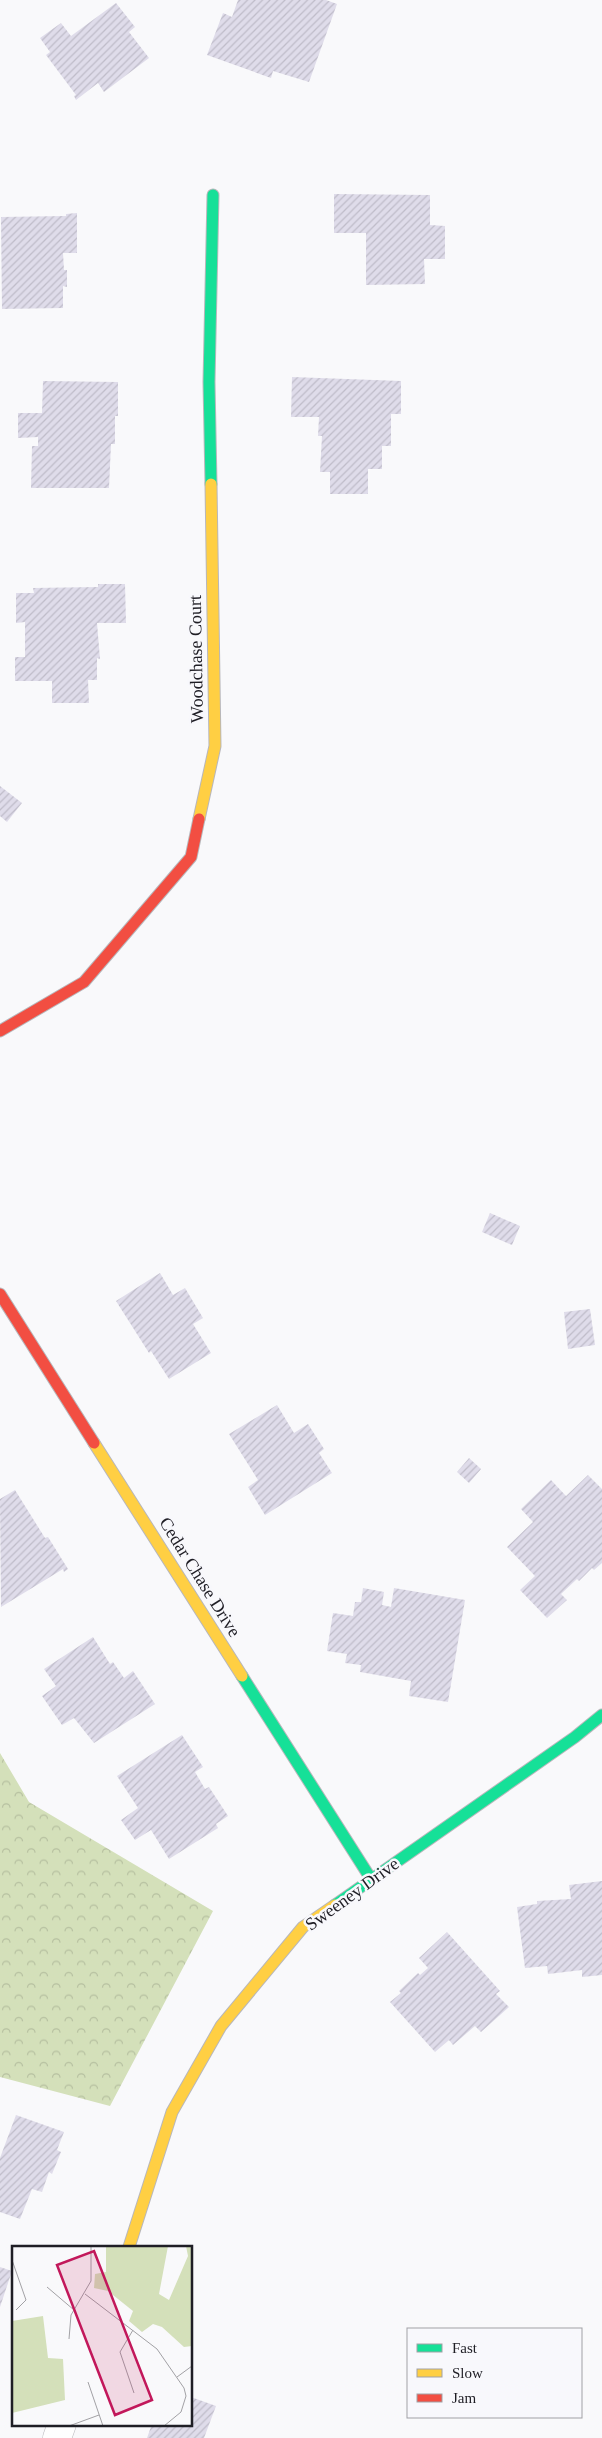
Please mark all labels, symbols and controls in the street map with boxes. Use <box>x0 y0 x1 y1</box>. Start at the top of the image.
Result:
street label: Woodchase Court <box>185 595 207 723</box>
street label: Cedar Chase Drive <box>155 1514 245 1640</box>
street label: Sweeney Drive <box>301 1853 403 1935</box>
inset map <box>12 2246 192 2426</box>
legend <box>407 2328 582 2418</box>
text: Fast <box>452 2340 478 2356</box>
text: Slow <box>452 2365 483 2381</box>
text: Jam <box>452 2390 476 2406</box>

